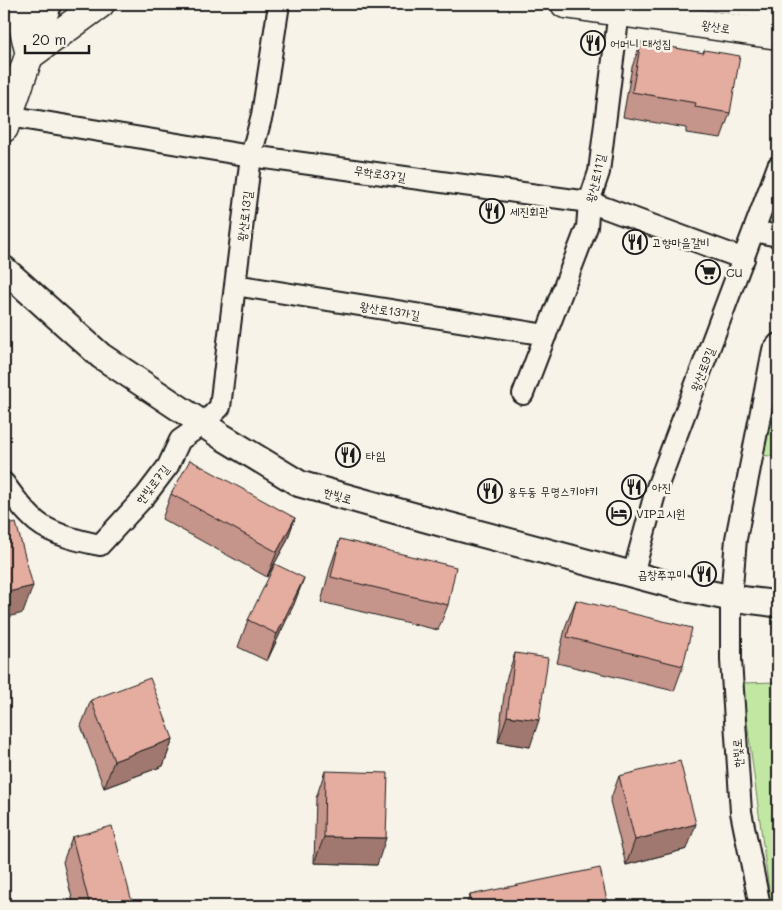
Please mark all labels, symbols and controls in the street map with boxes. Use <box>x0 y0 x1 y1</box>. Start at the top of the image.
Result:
street label: 왕산로 <box>700 16 732 36</box>
scale bar <box>25 22 89 54</box>
text: 20 m <box>32 29 66 49</box>
restaurant icon: 어머니 대성집 <box>580 30 606 56</box>
place label: 어머니 대성집 <box>610 35 672 51</box>
street label: 왕산로11길 <box>582 152 608 204</box>
street label: 무학로37길 <box>353 161 407 185</box>
street label: 왕산로13길 <box>233 189 255 242</box>
restaurant icon: 세진회관 <box>479 198 505 224</box>
place label: 세진회관 <box>510 203 549 219</box>
restaurant icon: 고향마을갈비 <box>622 229 648 255</box>
place label: 고향마을갈비 <box>652 234 710 250</box>
supermarket icon: CU <box>695 259 721 285</box>
place label: CU <box>726 264 743 280</box>
street label: 왕산로13가길 <box>359 297 422 323</box>
street label: 왕산로9길 <box>686 344 718 393</box>
restaurant icon: 타임 <box>335 442 361 468</box>
place label: 타임 <box>366 447 386 463</box>
street label: 한빛로7길 <box>132 461 172 507</box>
restaurant icon: 아진 <box>621 474 647 500</box>
restaurant icon: 용두동 무명스키야키 <box>477 478 503 504</box>
place label: 아진 <box>652 479 671 495</box>
street label: 한빛로 <box>322 483 354 507</box>
place label: 용두동 무명스키야키 <box>508 483 599 499</box>
hotel icon: VIP고시원 <box>606 500 632 526</box>
place label: VIP고시원 <box>636 505 685 521</box>
restaurant icon: 곱창쭈꾸미 <box>691 561 717 587</box>
place label: 곱창쭈꾸미 <box>638 566 686 582</box>
street label: 한빛로 <box>728 738 746 768</box>

